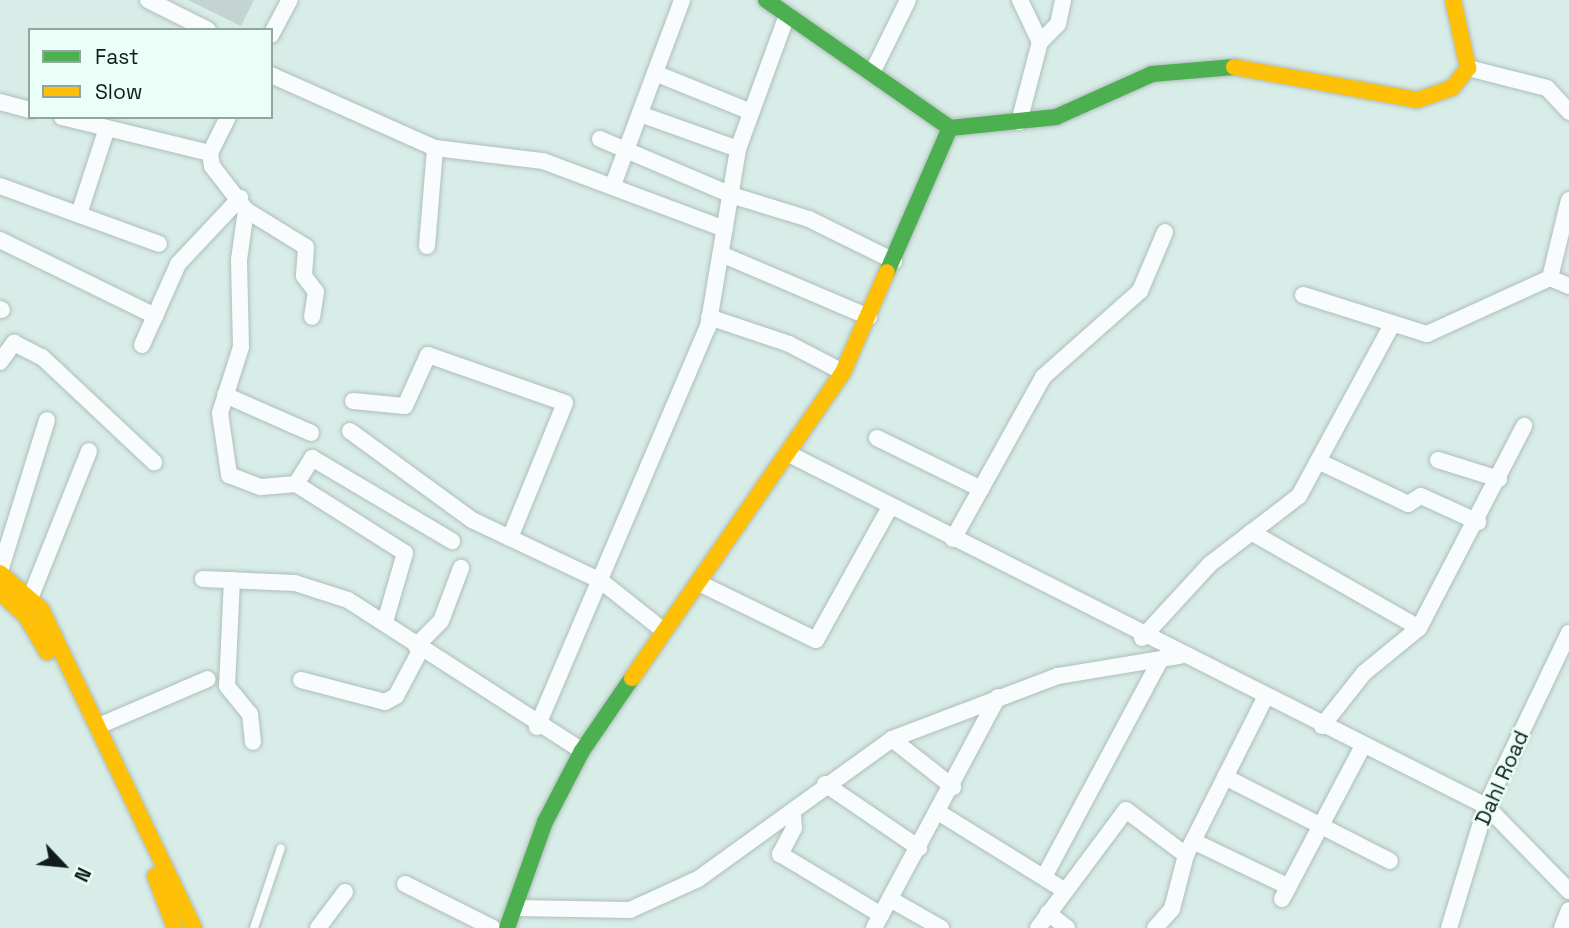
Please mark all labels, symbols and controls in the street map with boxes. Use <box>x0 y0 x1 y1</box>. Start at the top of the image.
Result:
legend <box>28 28 273 119</box>
text: Fast <box>95 43 139 70</box>
text: Slow <box>95 78 143 105</box>
street label: Dahl Road <box>1470 727 1534 829</box>
north arrow <box>28 830 98 900</box>
text: N <box>68 863 96 886</box>

